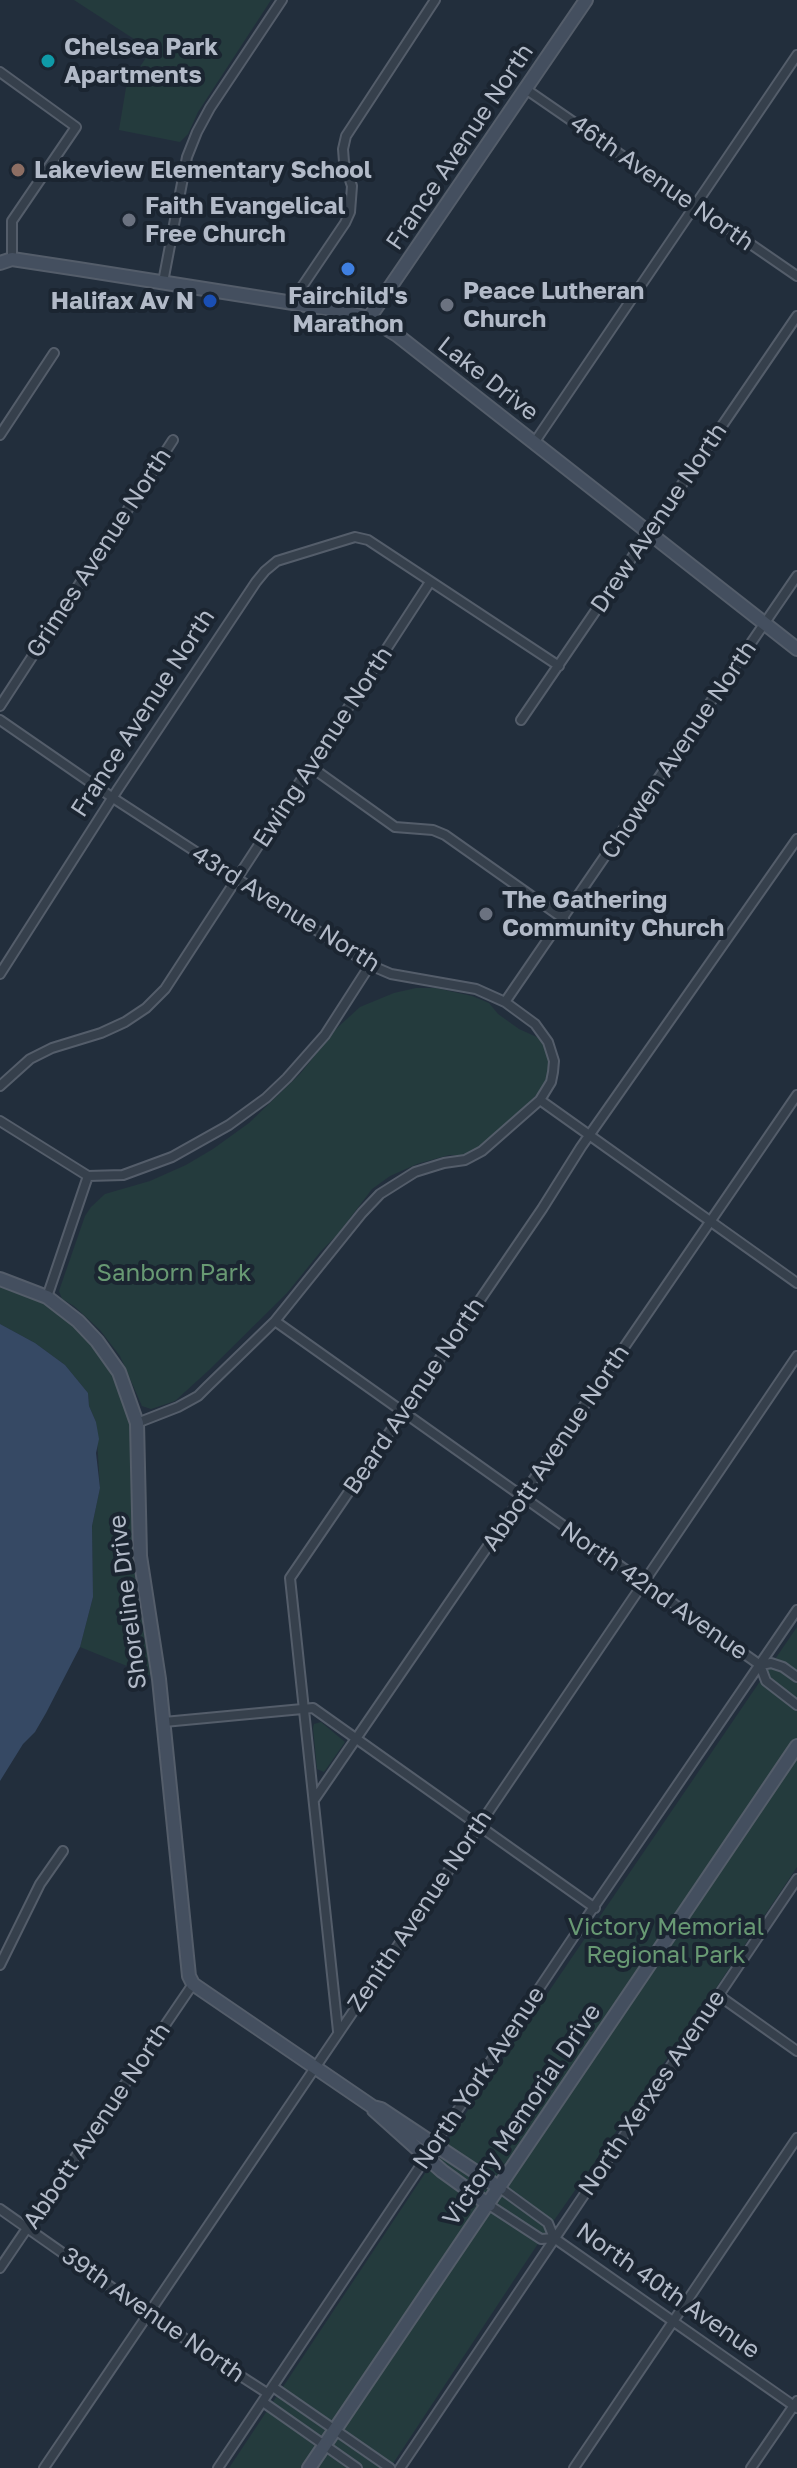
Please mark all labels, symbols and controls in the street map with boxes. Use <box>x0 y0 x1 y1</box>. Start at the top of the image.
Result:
place label: Chelsea Park Apartments <box>64 33 218 89</box>
street label: France Avenue North <box>380 39 540 255</box>
marker: Chelsea Park Apartments <box>39 52 57 70</box>
street label: 46th Avenue North <box>565 109 759 257</box>
place label: Lakeview Elementary School <box>34 156 372 184</box>
marker: Lakeview Elementary School <box>9 161 27 179</box>
place label: Faith Evangelical Free Church <box>145 192 345 248</box>
marker: Faith Evangelical Free Church <box>120 211 138 229</box>
marker: Fairchild's Marathon <box>339 260 357 278</box>
place label: Peace Lutheran Church <box>463 277 644 333</box>
place label: Fairchild's Marathon <box>288 282 408 338</box>
place label: Halifax Av N <box>51 287 194 315</box>
marker: Halifax Av N <box>201 292 219 310</box>
marker: Peace Lutheran Church <box>438 296 456 314</box>
street label: Lake Drive <box>432 331 544 427</box>
street label: Drew Avenue North <box>585 418 733 618</box>
street label: Grimes Avenue North <box>20 443 178 663</box>
street label: France Avenue North <box>65 604 221 822</box>
street label: Chowen Avenue North <box>595 636 763 864</box>
street label: Ewing Avenue North <box>247 641 399 853</box>
street label: 43rd Avenue North <box>187 840 385 978</box>
place label: The Gathering Community Church <box>502 886 724 942</box>
marker: The Gathering Community Church <box>477 905 495 923</box>
park label: Sanborn Park <box>97 1259 251 1287</box>
street label: Beard Avenue North <box>337 1292 491 1500</box>
street label: Abbott Avenue North <box>476 1339 636 1557</box>
street label: Shoreline Drive <box>103 1513 153 1691</box>
street label: North 42nd Avenue <box>555 1516 753 1666</box>
street label: Zenith Avenue North <box>342 1805 498 2017</box>
park label: Victory Memorial Regional Park <box>568 1913 764 1969</box>
street label: North York Avenue <box>407 1981 551 2175</box>
street label: North Xerxes Avenue <box>572 1985 732 2201</box>
street label: Victory Memorial Drive <box>437 1998 607 2232</box>
street label: Abbott Avenue North <box>17 2017 177 2235</box>
street label: North 40th Avenue <box>571 2217 765 2365</box>
street label: 39th Avenue North <box>56 2241 250 2389</box>

